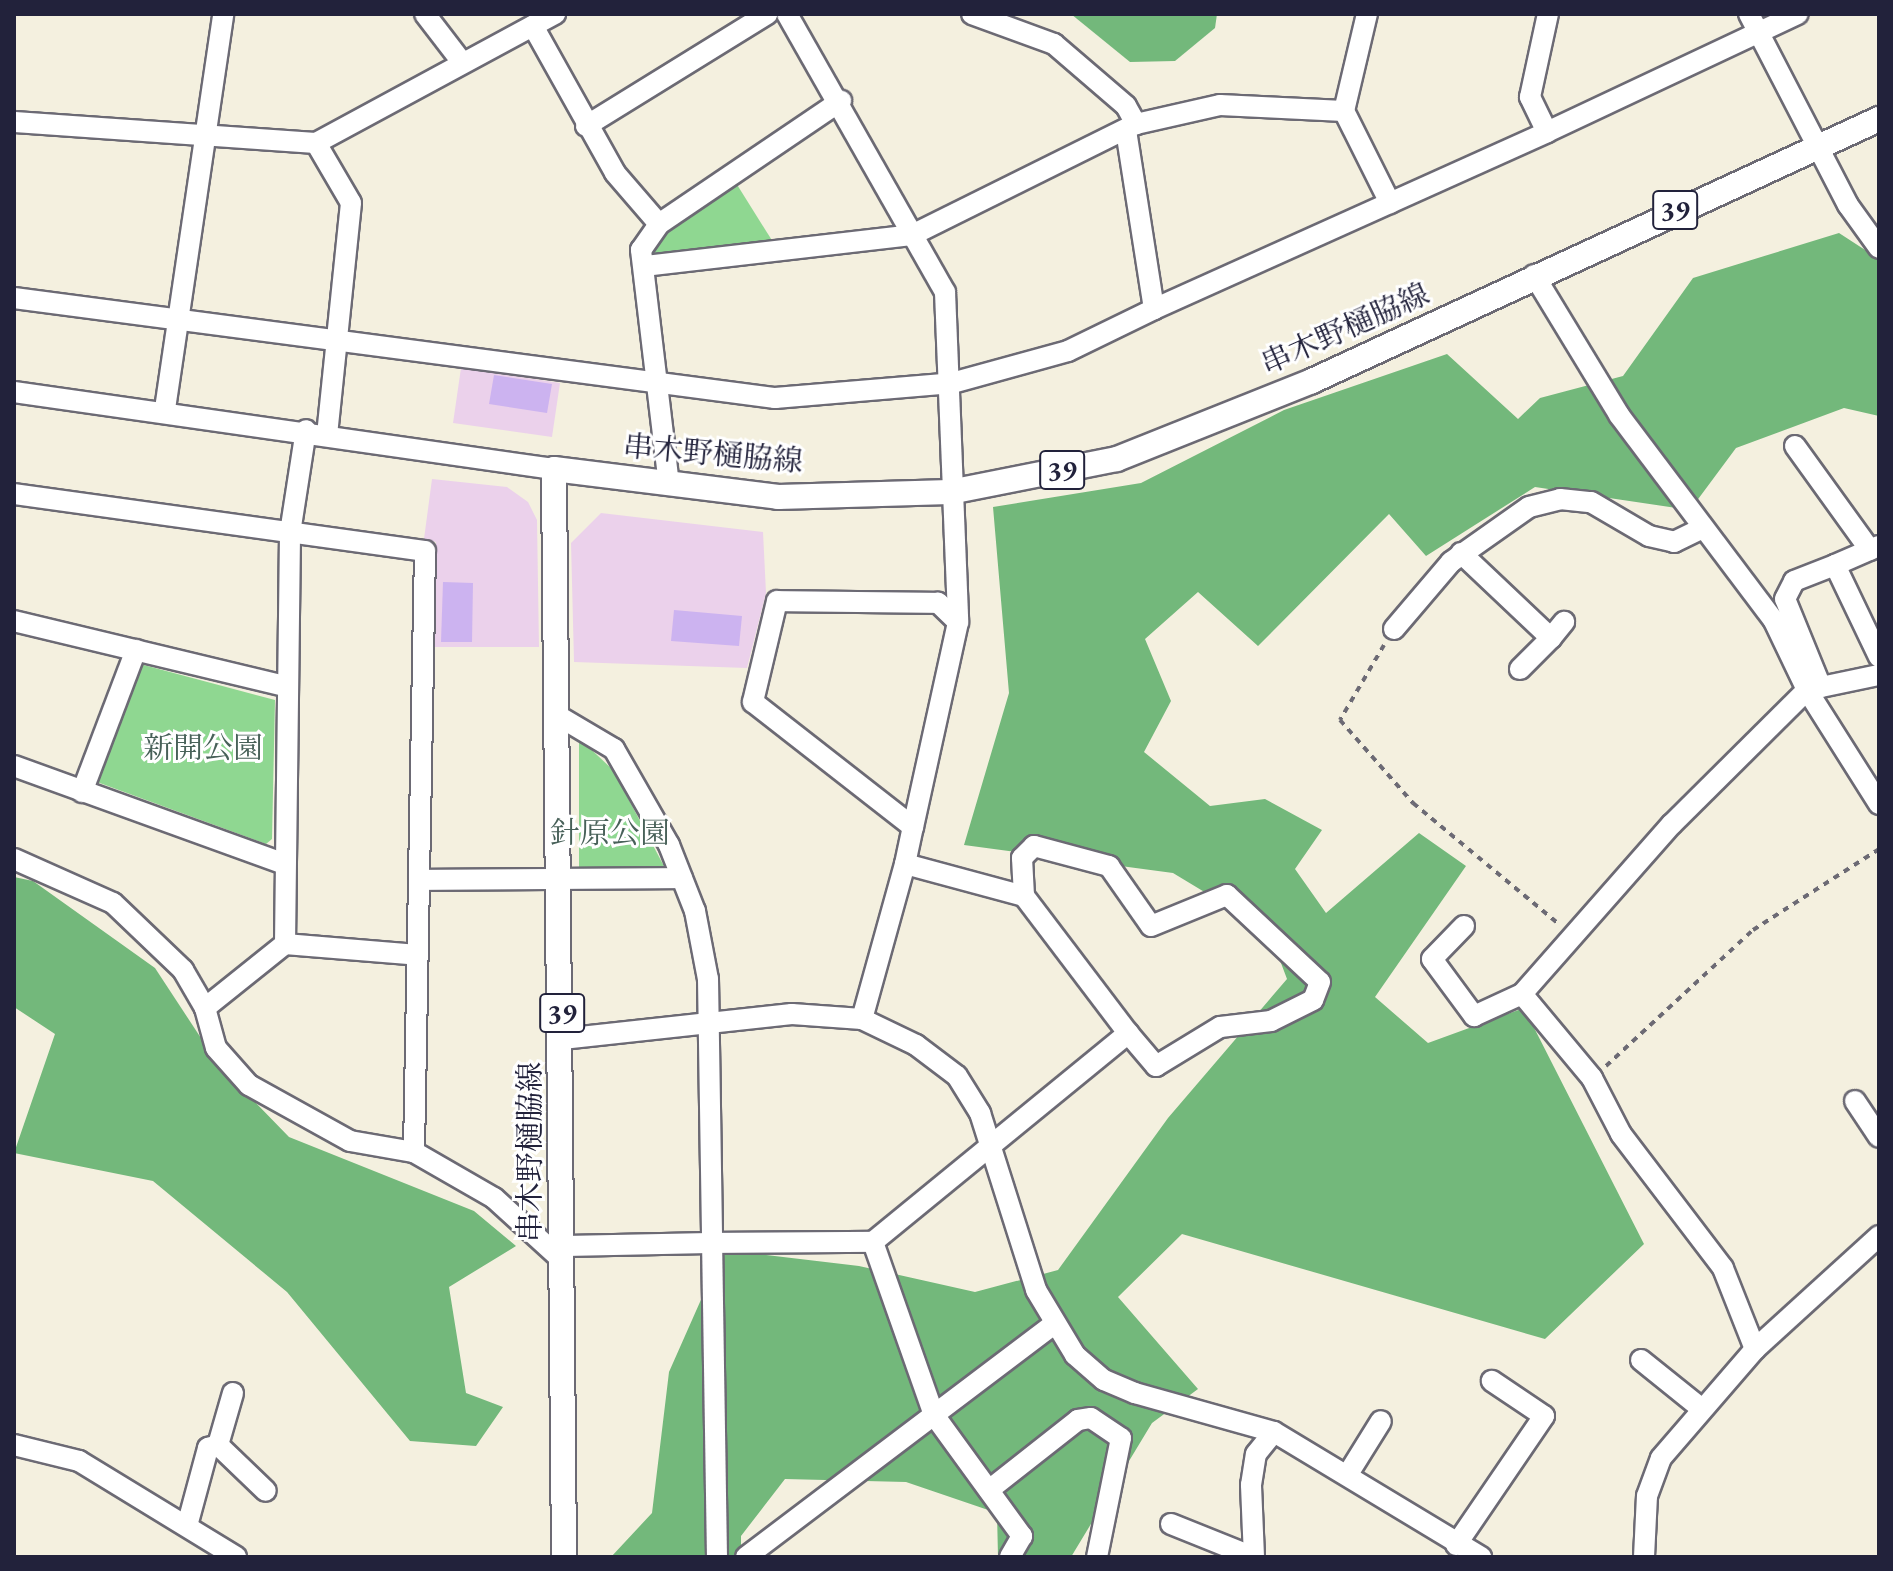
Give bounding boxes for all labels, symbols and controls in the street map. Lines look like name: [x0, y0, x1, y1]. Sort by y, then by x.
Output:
road number: 39: [1651, 186, 1699, 234]
street label: 串木野樋脇線: [1255, 276, 1435, 382]
street label: 串木野樋脇線: [622, 428, 804, 480]
road number: 39: [1038, 446, 1086, 494]
park label: 新開公園: [143, 730, 263, 766]
park label: 針原公園: [550, 815, 670, 851]
road number: 39: [538, 989, 586, 1037]
street label: 串木野樋脇線: [512, 1062, 548, 1242]

